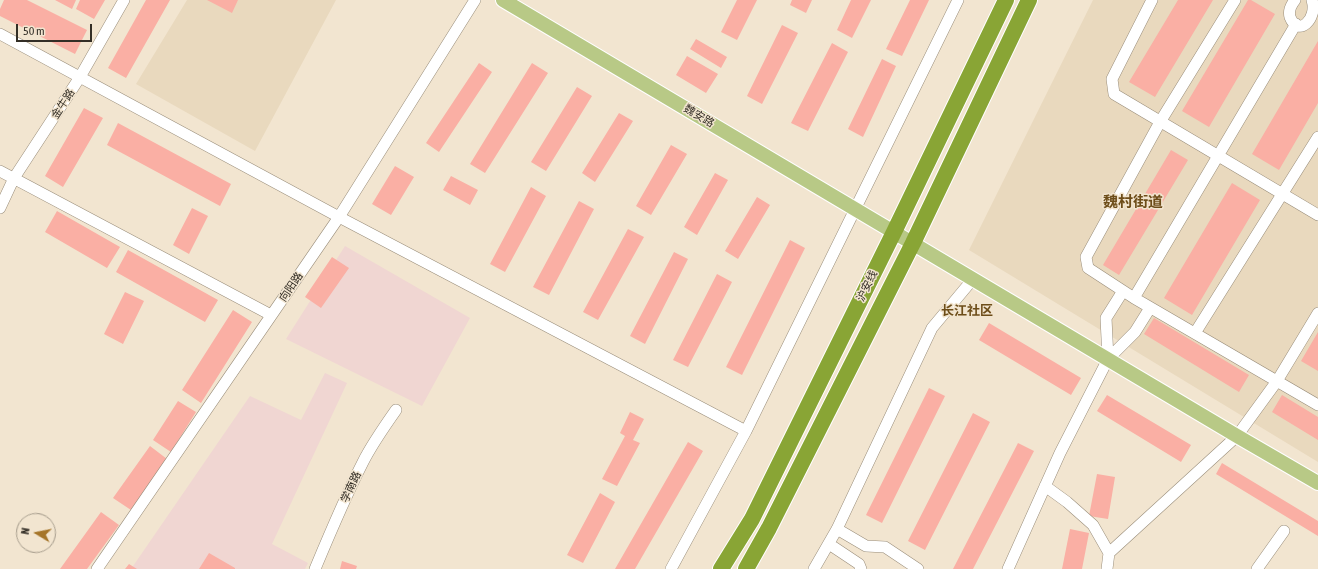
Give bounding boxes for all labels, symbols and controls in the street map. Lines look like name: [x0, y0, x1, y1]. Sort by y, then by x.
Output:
scale bar: [18, 16, 94, 42]
text: 50 m: [23, 24, 45, 38]
street label: 金牛路: [48, 87, 78, 121]
street label: 魏安路: [681, 102, 717, 130]
district label: 魏村街道: [1103, 193, 1163, 211]
street label: 沪安线: [854, 268, 880, 304]
street label: 向阳路: [276, 270, 306, 304]
district label: 长江社区: [941, 303, 993, 319]
street label: 学南路: [338, 469, 364, 505]
north arrow: [16, 513, 56, 553]
text: N: [19, 527, 32, 535]

